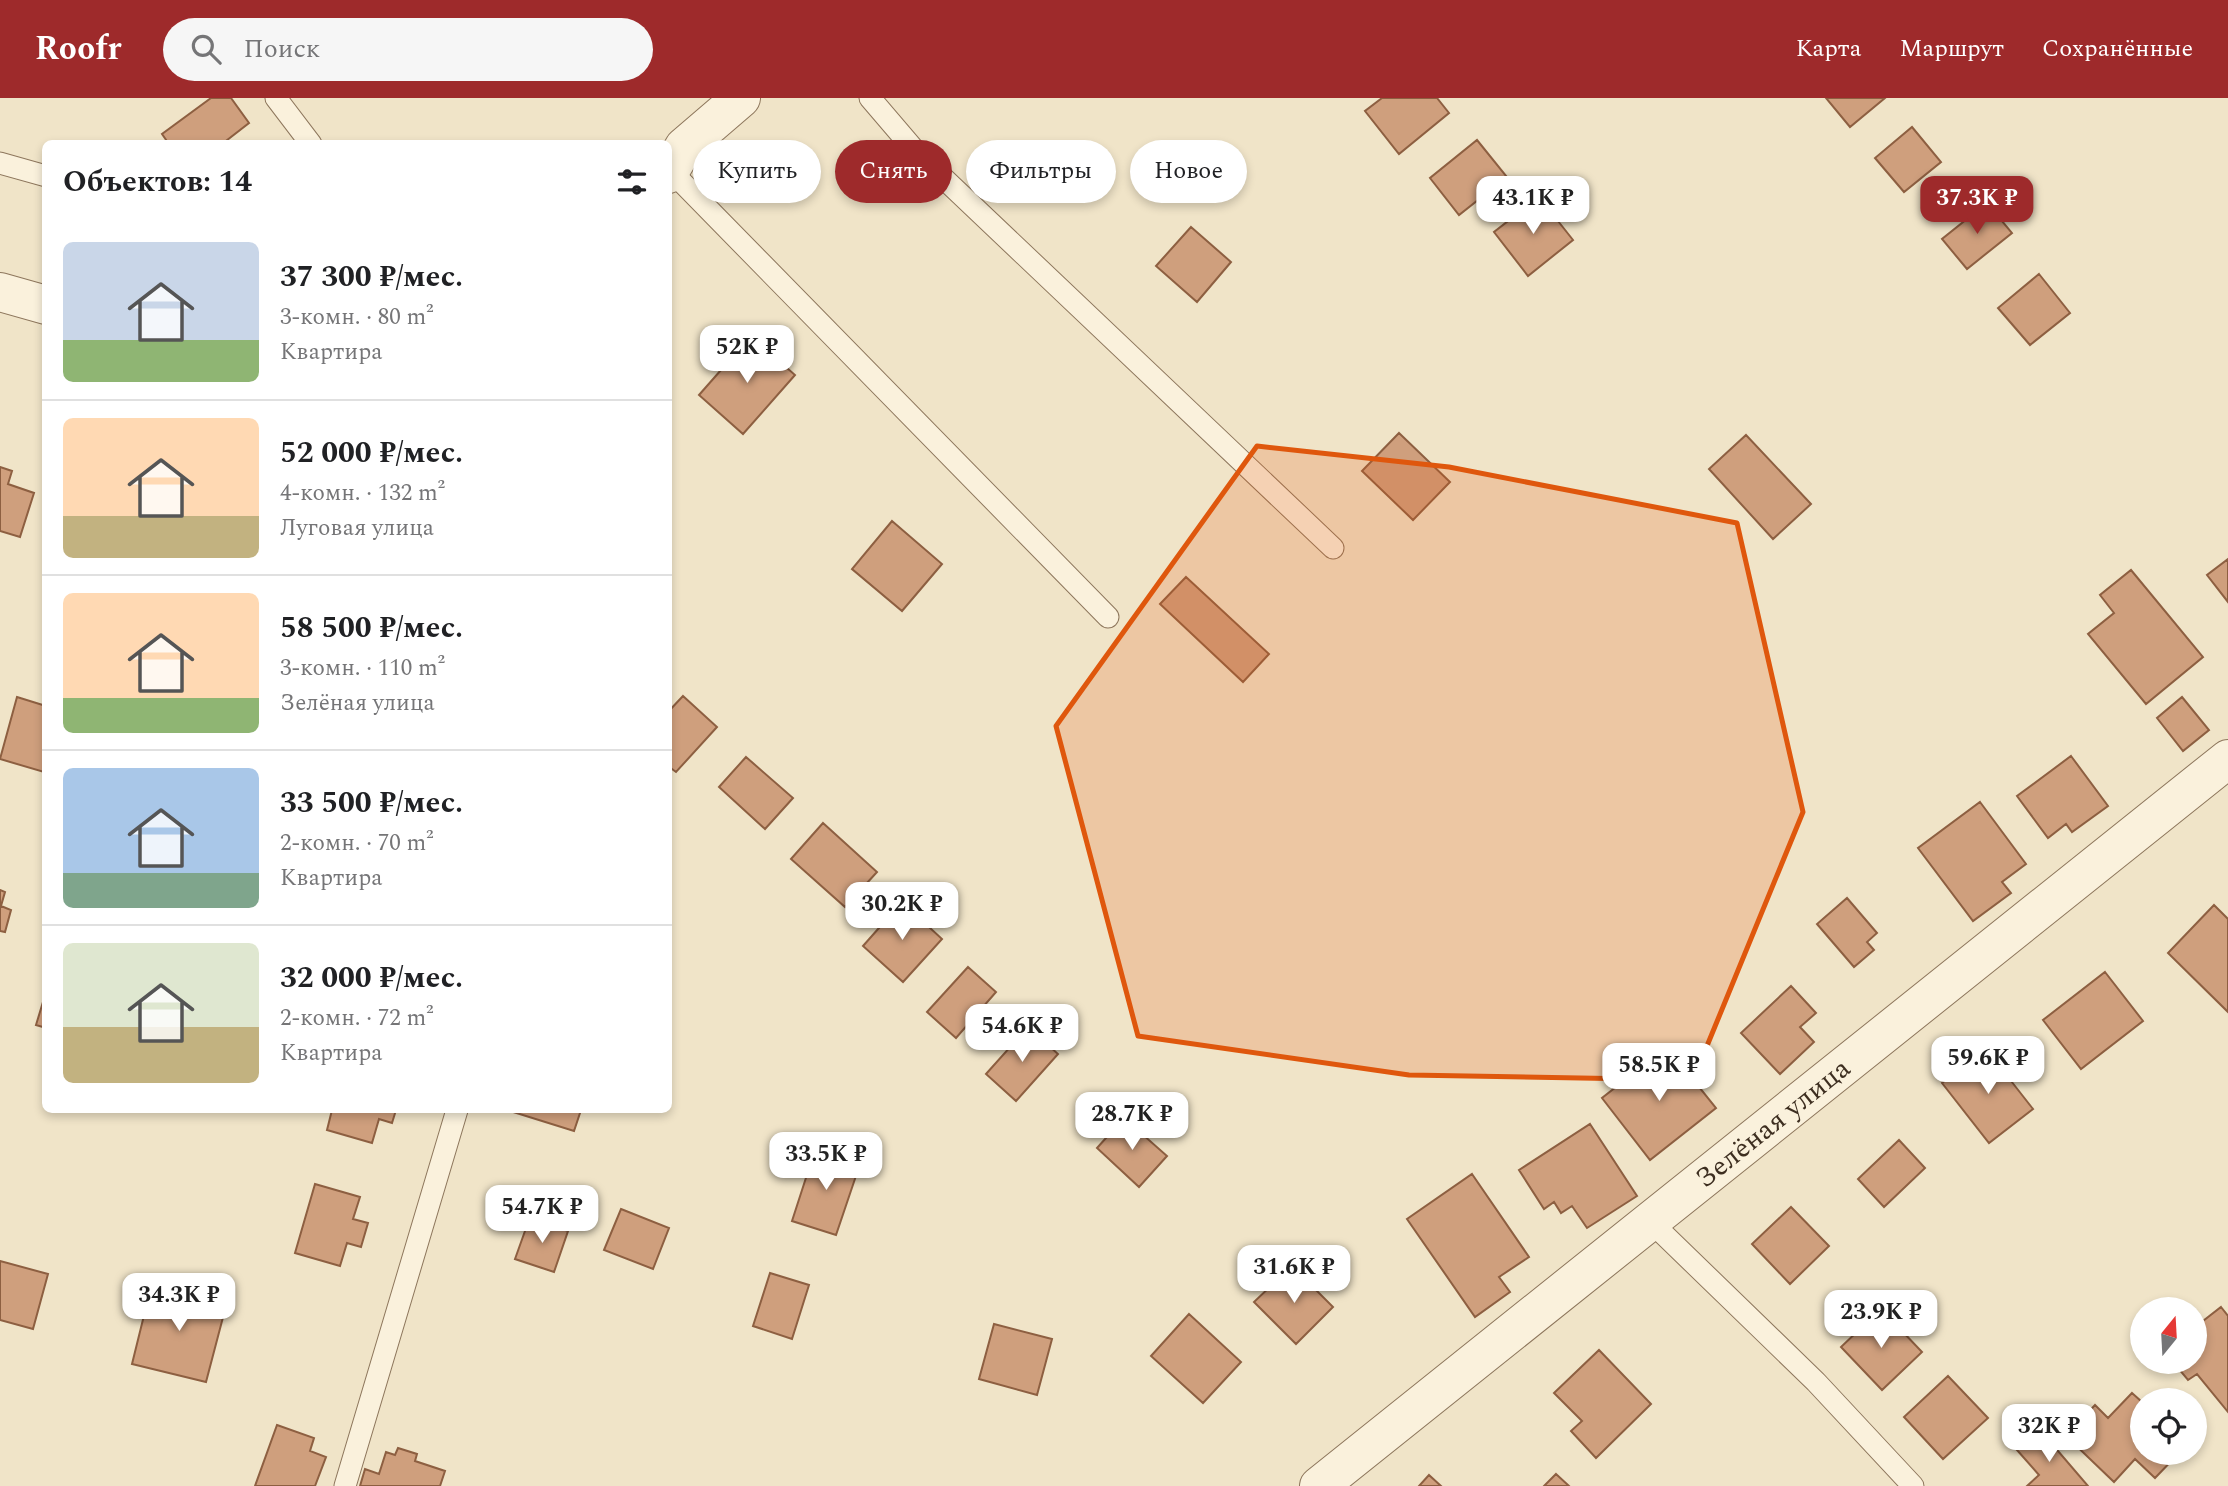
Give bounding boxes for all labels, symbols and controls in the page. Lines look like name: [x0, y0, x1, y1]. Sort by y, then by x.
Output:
search box: [163, 18, 653, 81]
text: Roofr: [35, 24, 121, 74]
text: Поиск: [243, 29, 320, 69]
icon: search: [187, 30, 225, 68]
text: Карта: [1796, 31, 1861, 67]
text: Маршрут: [1899, 31, 2004, 67]
text: Сохранённые: [2042, 31, 2193, 67]
chip: Купить: [693, 140, 821, 203]
chip: Снять: [835, 140, 952, 203]
chip: Фильтры: [966, 140, 1116, 203]
chip: Новое: [1130, 140, 1247, 203]
text: Объектов: 14: [63, 159, 252, 205]
icon: filters: [613, 163, 651, 201]
pin: 43.1K ₽: [1468, 176, 1598, 236]
pin: 37.3K ₽: [1912, 176, 2042, 236]
text: 43.1K ₽: [1492, 181, 1574, 216]
text: 37.3K ₽: [1936, 181, 2018, 216]
text: 37 300 ₽/мес.: [280, 254, 463, 300]
icon: home: [119, 270, 203, 354]
text: 3-комн. · 80 m²: [280, 300, 434, 335]
pin: 52K ₽: [698, 326, 796, 385]
text: 52K ₽: [716, 330, 778, 365]
text: Квартира: [280, 335, 383, 370]
text: 52 000 ₽/мес.: [280, 430, 463, 476]
icon: home: [119, 446, 203, 530]
text: 4-комн. · 132 m²: [280, 476, 445, 511]
text: Луговая улица: [280, 511, 434, 546]
text: 58 500 ₽/мес.: [280, 605, 463, 651]
icon: home: [119, 621, 203, 705]
text: 3-комн. · 110 m²: [280, 651, 445, 686]
text: Зелёная улица: [280, 686, 435, 721]
text: 33 500 ₽/мес.: [280, 780, 463, 826]
icon: home: [119, 796, 203, 880]
text: 2-комн. · 70 m²: [280, 826, 434, 861]
text: Квартира: [280, 861, 383, 896]
pin: 30.2K ₽: [837, 882, 967, 942]
text: 30.2K ₽: [861, 887, 943, 922]
text: 32 000 ₽/мес.: [280, 955, 463, 1001]
icon: home: [119, 971, 203, 1055]
text: 2-комн. · 72 m²: [280, 1001, 434, 1036]
pin: 54.6K ₽: [957, 1004, 1087, 1064]
text: 54.6K ₽: [981, 1009, 1063, 1044]
text: Квартира: [280, 1036, 383, 1071]
pin: 59.6K ₽: [1923, 1037, 2053, 1096]
text: 59.6K ₽: [1947, 1041, 2029, 1076]
pin: 58.5K ₽: [1594, 1044, 1724, 1103]
street label: Зелёная улица: [1686, 1047, 1860, 1199]
text: 58.5K ₽: [1618, 1048, 1700, 1083]
pin: 28.7K ₽: [1067, 1093, 1197, 1152]
text: 28.7K ₽: [1091, 1097, 1173, 1132]
pin: 33.5K ₽: [761, 1132, 891, 1192]
text: 33.5K ₽: [785, 1137, 867, 1172]
pin: 54.7K ₽: [477, 1186, 607, 1245]
text: 54.7K ₽: [501, 1190, 583, 1225]
pin: 31.6K ₽: [1229, 1246, 1359, 1305]
text: 31.6K ₽: [1253, 1250, 1335, 1285]
pin: 34.3K ₽: [114, 1274, 244, 1333]
text: 34.3K ₽: [138, 1278, 220, 1313]
pin: 23.9K ₽: [1816, 1290, 1946, 1350]
text: 23.9K ₽: [1840, 1295, 1922, 1330]
north arrow: [2130, 1297, 2207, 1374]
map controls: [2130, 1297, 2207, 1465]
button: locate: [2130, 1388, 2207, 1465]
pin: 32K ₽: [2000, 1404, 2098, 1464]
text: 32K ₽: [2018, 1409, 2080, 1444]

